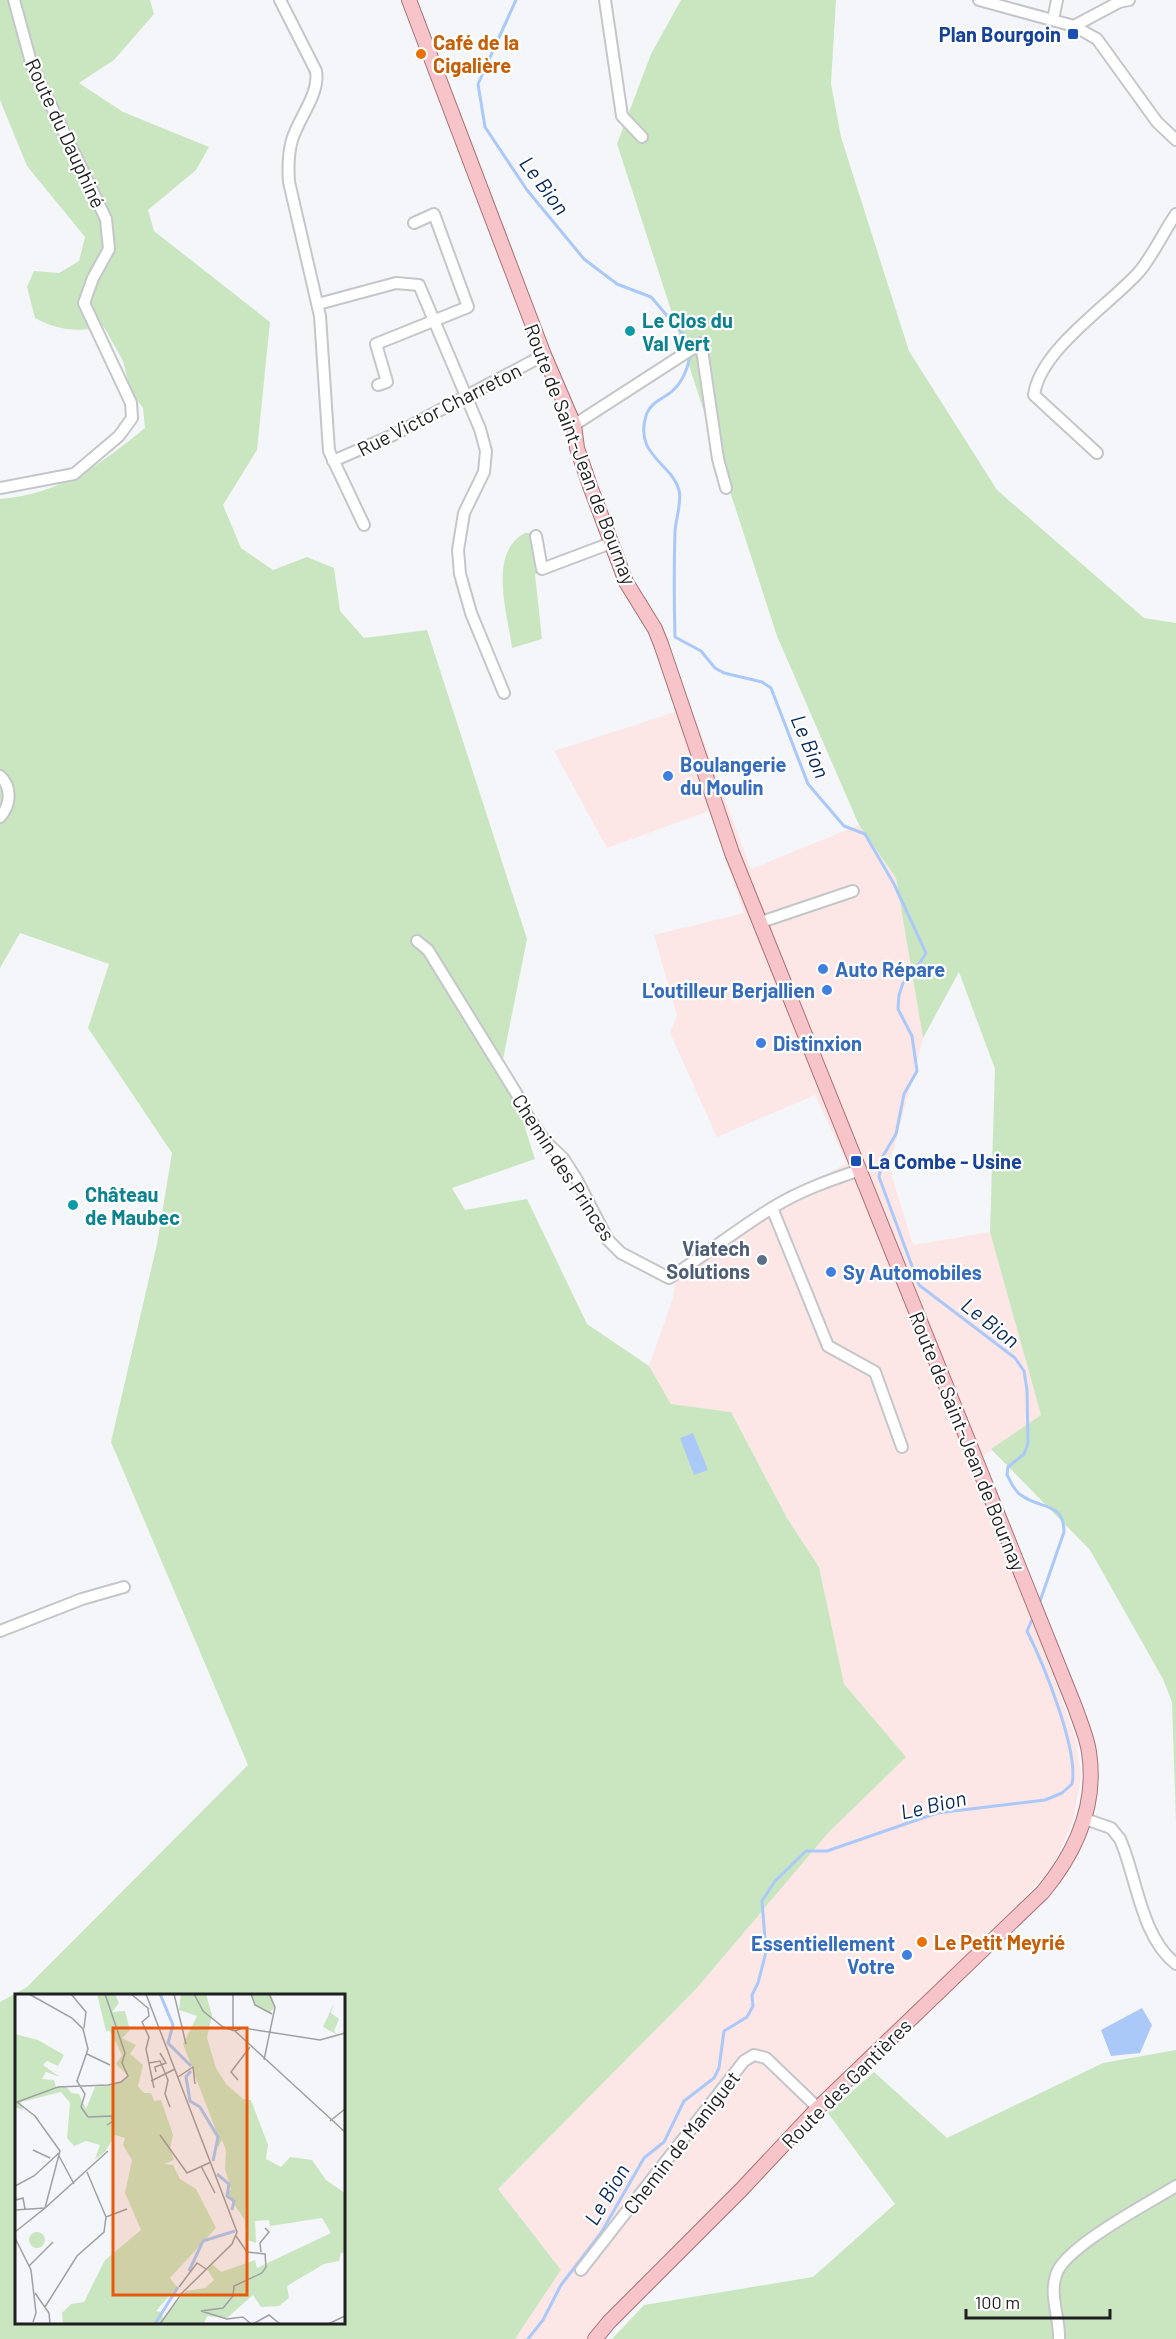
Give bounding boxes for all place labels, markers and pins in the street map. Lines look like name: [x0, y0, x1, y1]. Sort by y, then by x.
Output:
place label: Plan Bourgoin: [939, 22, 1061, 46]
marker: Plan Bourgoin: [1066, 27, 1080, 41]
place label: Café de la Cigalière: [433, 30, 519, 77]
marker: Café de la Cigalière: [414, 47, 428, 61]
place label: Le Clos du Val Vert: [642, 308, 733, 355]
marker: Le Clos du Val Vert: [623, 324, 637, 338]
place label: Boulangerie du Moulin: [680, 752, 787, 799]
marker: Boulangerie du Moulin: [661, 769, 675, 783]
place label: Auto Répare: [835, 957, 945, 981]
marker: Auto Répare: [816, 962, 830, 976]
place label: L'outilleur Berjallien: [642, 978, 815, 1002]
marker: L'outilleur Berjallien: [820, 983, 834, 997]
place label: Distinxion: [773, 1031, 862, 1055]
marker: Distinxion: [754, 1036, 768, 1050]
place label: La Combe - Usine: [868, 1149, 1022, 1173]
marker: La Combe - Usine: [849, 1154, 863, 1168]
place label: Château de Maubec: [85, 1182, 180, 1229]
marker: Château de Maubec: [66, 1198, 80, 1212]
place label: Viatech Solutions: [666, 1236, 750, 1283]
marker: Viatech Solutions: [755, 1253, 769, 1267]
place label: Sy Automobiles: [843, 1260, 982, 1284]
marker: Sy Automobiles: [824, 1265, 838, 1279]
place label: Le Petit Meyrié: [934, 1930, 1065, 1954]
place label: Essentiellement Votre: [751, 1931, 895, 1978]
marker: Le Petit Meyrié: [915, 1935, 929, 1949]
marker: Essentiellement Votre: [900, 1948, 914, 1962]

